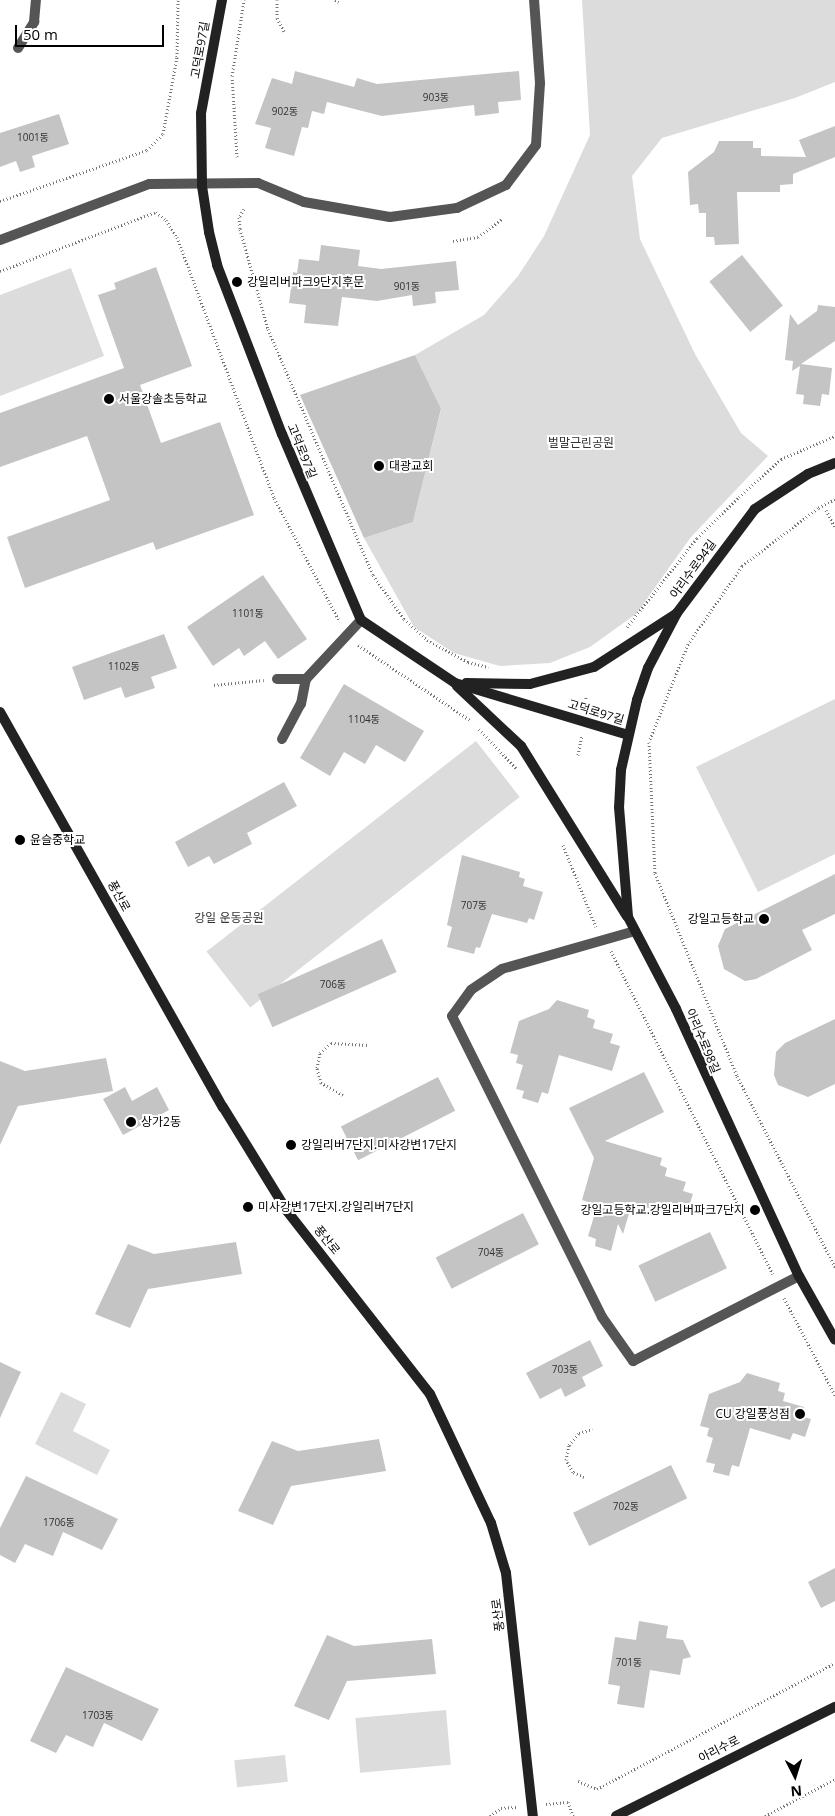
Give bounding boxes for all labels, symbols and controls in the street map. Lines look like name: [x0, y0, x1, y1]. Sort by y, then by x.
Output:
scale bar: [18, 15, 166, 47]
street label: 고덕로97길: [188, 20, 212, 80]
text: 50 m: [23, 24, 58, 44]
house number: 903동: [423, 92, 449, 104]
house number: 902동: [272, 106, 298, 118]
house number: 1001동: [17, 132, 49, 144]
place label: 강일리버파크9단지후문: [247, 275, 364, 289]
marker: 강일리버파크9단지후문: [231, 276, 243, 288]
house number: 901동: [394, 281, 420, 293]
place label: 서울강솔초등학교: [119, 392, 207, 406]
marker: 서울강솔초등학교: [103, 393, 115, 405]
street label: 고덕로97길: [284, 421, 320, 481]
park label: 벌말근린공원: [548, 436, 614, 450]
place label: 대광교회: [389, 459, 433, 473]
marker: 대광교회: [373, 460, 385, 472]
street label: 아리수로94길: [667, 537, 719, 601]
house number: 1101동: [232, 608, 264, 620]
house number: 1102동: [108, 661, 140, 673]
street label: 고덕로97길: [566, 697, 626, 727]
house number: 1104동: [348, 714, 380, 726]
place label: 윤슬중학교: [30, 833, 85, 847]
marker: 윤슬중학교: [14, 834, 26, 846]
street label: 풍산로: [105, 878, 133, 914]
house number: 707동: [461, 900, 487, 912]
park label: 강일 운동공원: [194, 911, 264, 925]
place label: 강일고등학교: [688, 912, 754, 926]
marker: 강일고등학교: [758, 913, 770, 925]
house number: 706동: [320, 979, 346, 991]
street label: 아리수로98길: [683, 1006, 723, 1076]
place label: 상가2동: [141, 1115, 181, 1129]
marker: 상가2동: [125, 1116, 137, 1128]
place label: 강일리버7단지.미사강변17단지: [301, 1138, 457, 1152]
marker: 강일리버7단지.미사강변17단지: [285, 1139, 297, 1151]
place label: 미사강변17단지.강일리버7단지: [258, 1200, 414, 1214]
marker: 미사강변17단지.강일리버7단지: [242, 1201, 254, 1213]
place label: 강일고등학교.강일리버파크7단지: [580, 1203, 745, 1217]
marker: 강일고등학교.강일리버파크7단지: [749, 1204, 761, 1216]
street label: 풍산로: [311, 1223, 343, 1257]
house number: 704동: [478, 1247, 504, 1259]
house number: 703동: [552, 1364, 578, 1376]
place label: CU 강일풍성점: [715, 1407, 790, 1421]
marker: CU 강일풍성점: [794, 1408, 806, 1420]
house number: 702동: [613, 1501, 639, 1513]
house number: 1706동: [43, 1517, 75, 1529]
street label: 풍산로: [489, 1598, 507, 1632]
house number: 701동: [616, 1657, 642, 1669]
house number: 1703동: [82, 1710, 114, 1722]
street label: 아리수로: [696, 1733, 742, 1765]
north arrow: [770, 1751, 820, 1801]
text: N: [790, 1781, 803, 1801]

